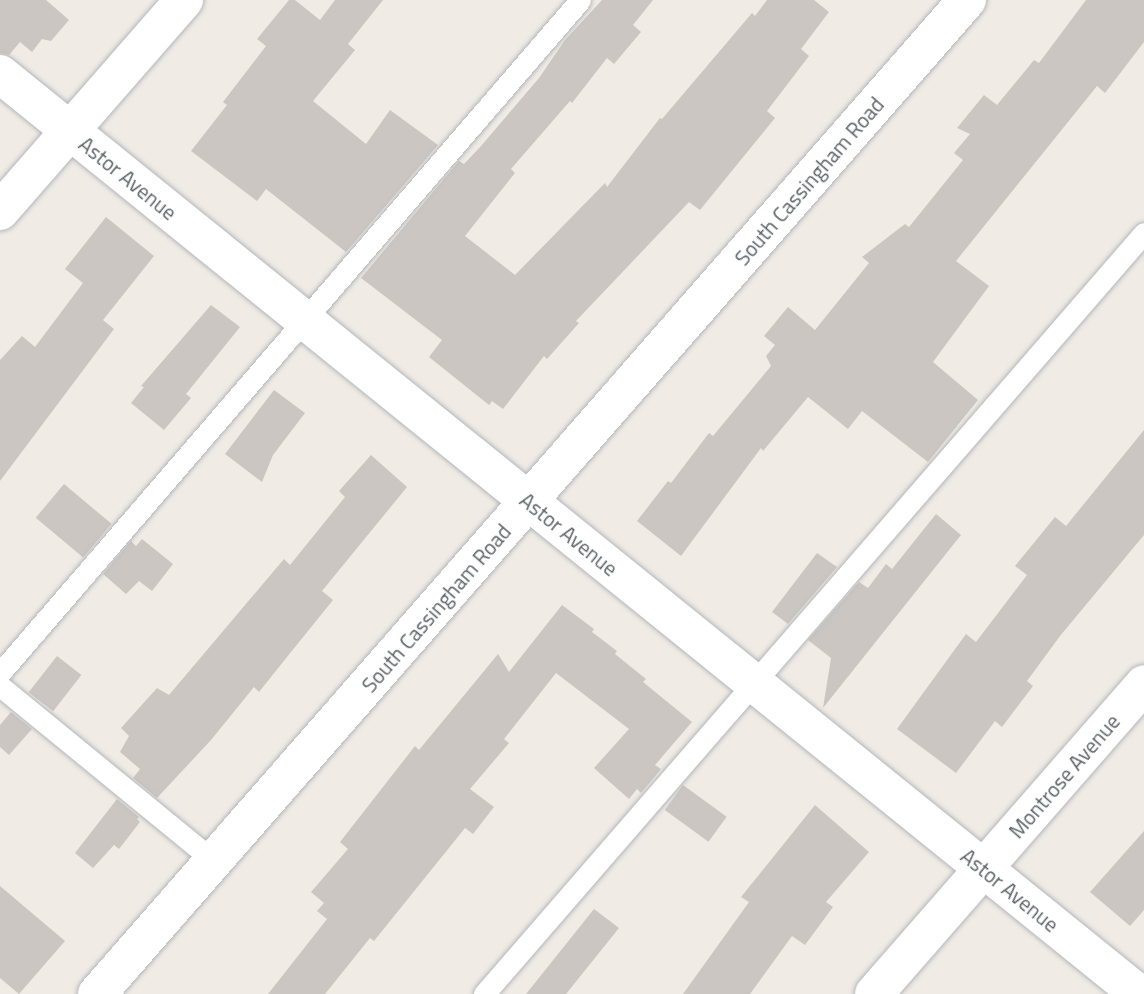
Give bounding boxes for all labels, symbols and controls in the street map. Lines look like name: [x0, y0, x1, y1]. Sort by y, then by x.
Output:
street label: South Cassingham Road: [729, 92, 889, 270]
street label: Astor Avenue: [74, 131, 182, 225]
street label: Astor Avenue: [515, 487, 623, 581]
street label: South Cassingham Road: [356, 519, 516, 697]
street label: Montrose Avenue: [1003, 709, 1125, 843]
street label: Astor Avenue: [956, 843, 1064, 937]

